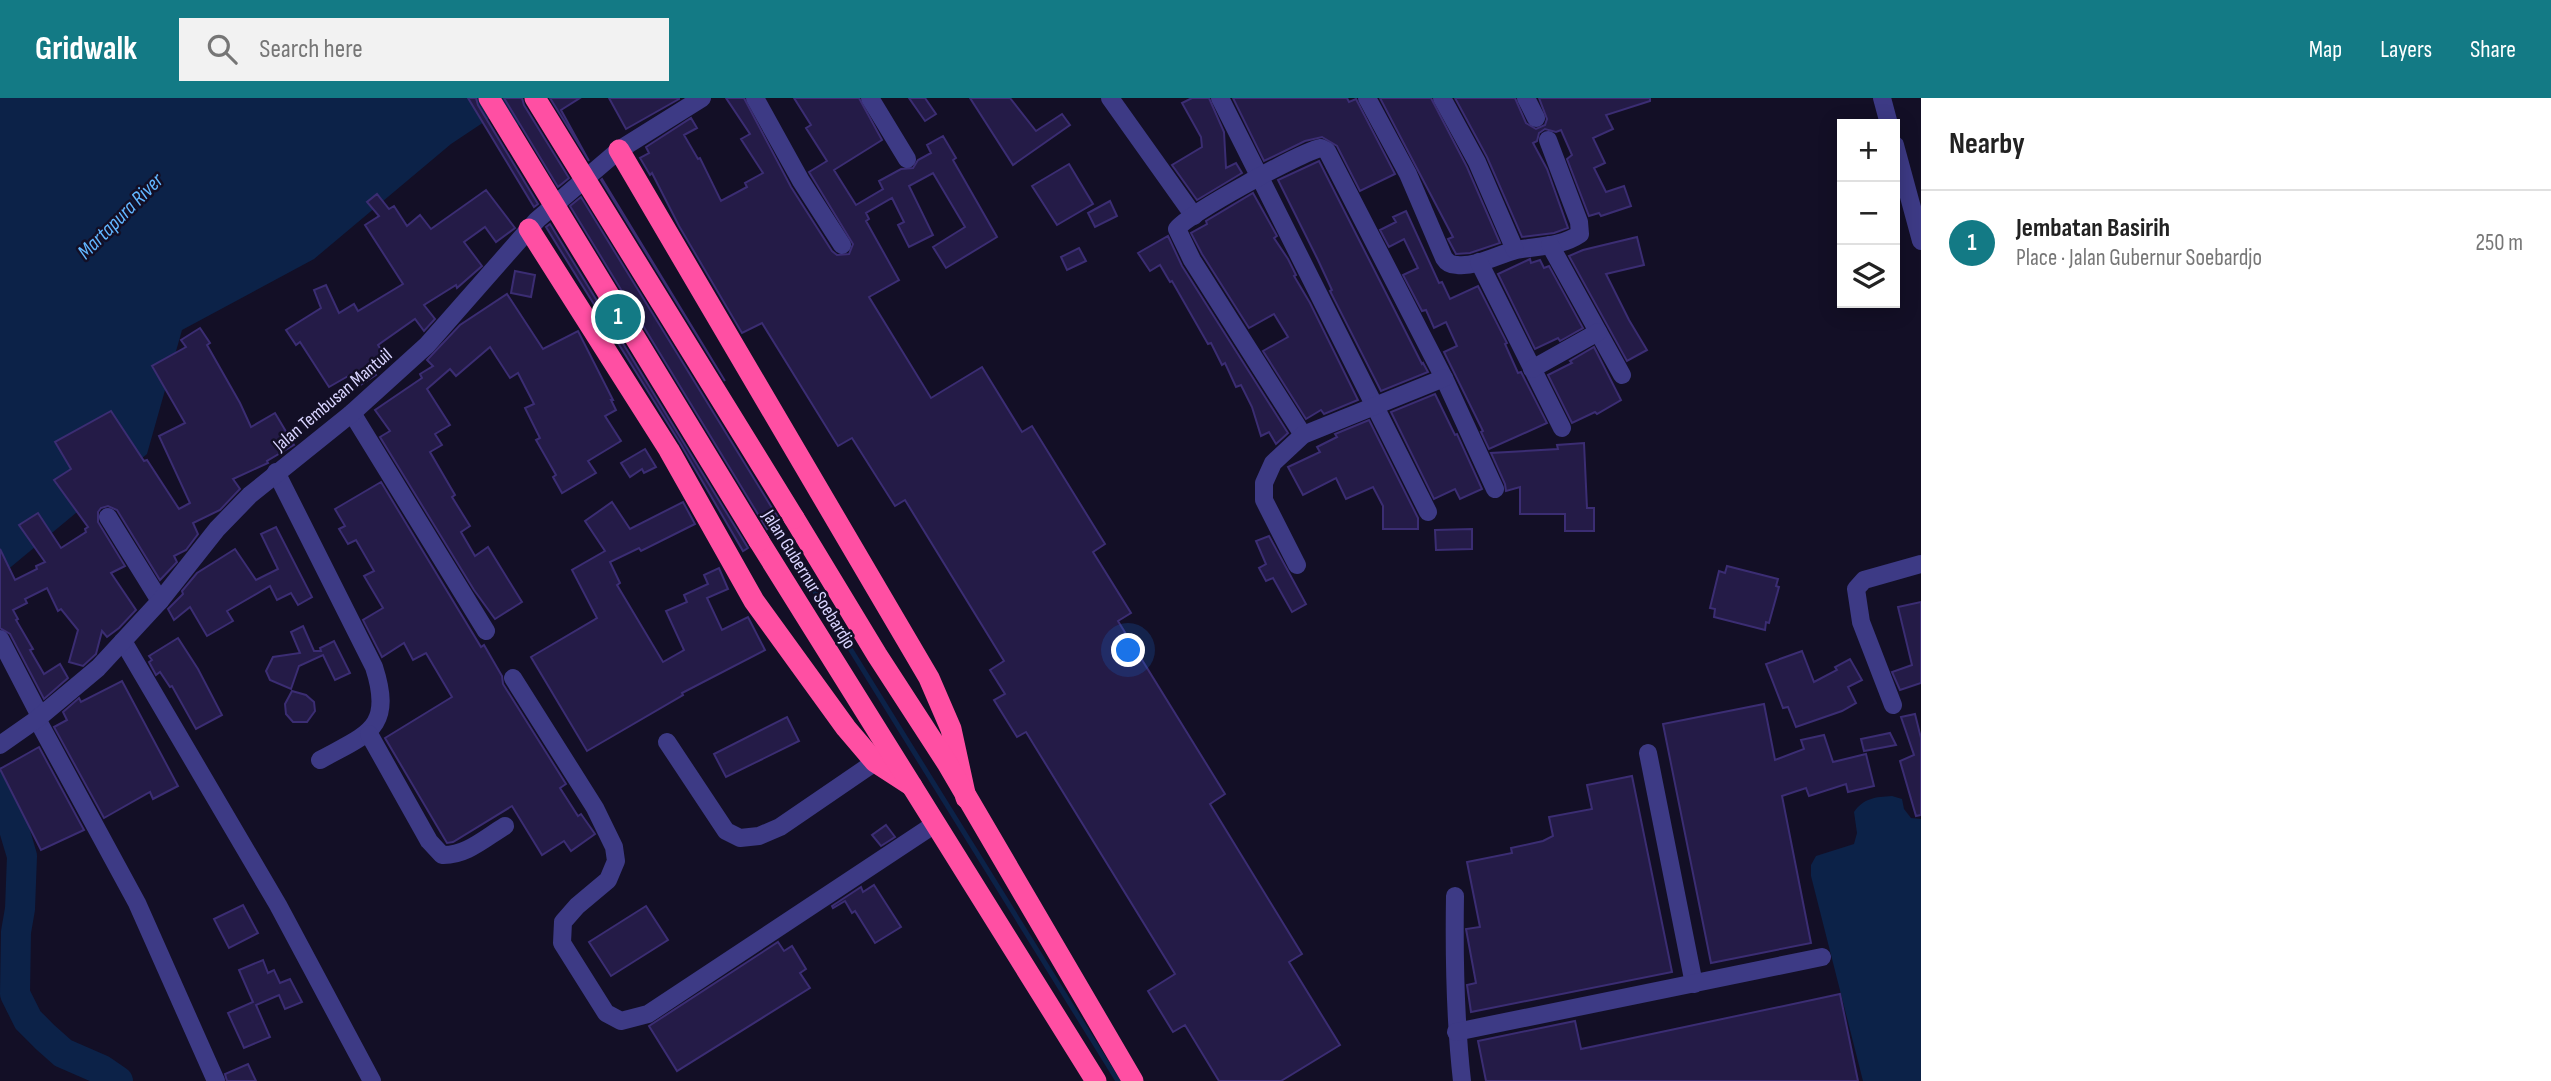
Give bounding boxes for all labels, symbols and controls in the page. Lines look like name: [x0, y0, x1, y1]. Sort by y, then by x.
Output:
search box: [179, 18, 669, 81]
text: Gridwalk: [35, 29, 137, 69]
icon: search: [203, 30, 241, 68]
text: Search here: [259, 34, 363, 65]
text: Map: [2309, 35, 2342, 64]
text: Layers: [2380, 35, 2432, 64]
text: Share: [2470, 35, 2516, 64]
map controls: [1837, 119, 1900, 308]
button: +: [1837, 119, 1900, 182]
text: Nearby: [1949, 126, 2025, 162]
water label: Martapura River: [72, 167, 169, 264]
button: −: [1837, 182, 1900, 245]
text: Jembatan Basirih: [2016, 213, 2170, 244]
text: 1: [1967, 229, 1977, 257]
text: 250 m: [2476, 229, 2523, 257]
text: Place · Jalan Gubernur Soebardjo: [2016, 244, 2262, 272]
button: layers: [1837, 245, 1900, 308]
pin: 1: [595, 291, 641, 343]
street label: Jalan Tembusan Mantuil: [268, 344, 397, 457]
street label: Jalan Gubernur Soebardjo: [756, 505, 861, 653]
your location: [1111, 633, 1145, 667]

